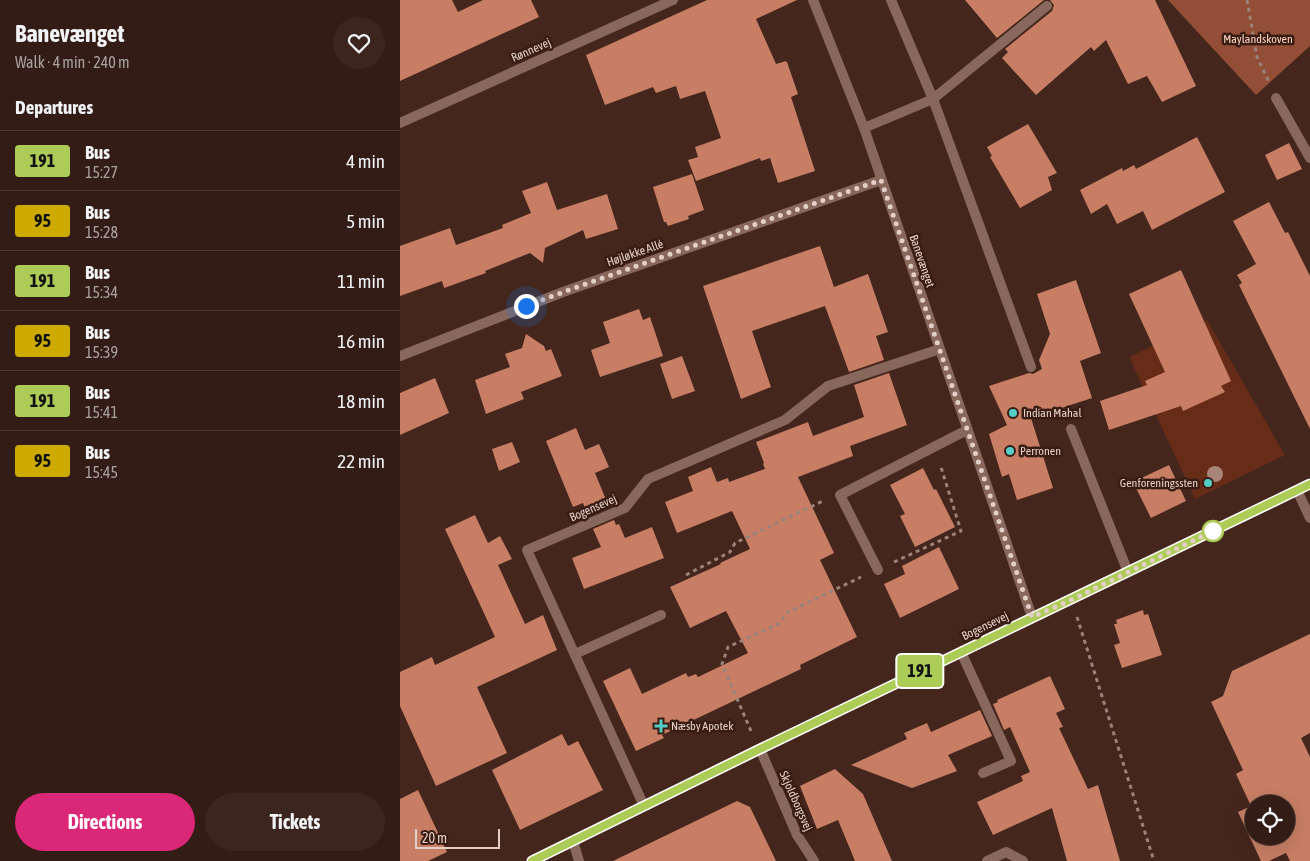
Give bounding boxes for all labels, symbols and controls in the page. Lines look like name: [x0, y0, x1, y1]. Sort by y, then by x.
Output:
button: heart: [333, 17, 385, 69]
text: Banevænget: [15, 20, 124, 47]
park label: Maylandskoven: [1223, 32, 1293, 46]
street label: Rønnevej: [509, 35, 553, 65]
text: Walk · 4 min · 240 m: [15, 53, 129, 71]
text: Departures: [15, 96, 93, 118]
text: Bus: [85, 141, 110, 163]
text: 191: [30, 150, 55, 171]
text: 4 min: [346, 150, 385, 172]
text: 15:27: [85, 163, 118, 181]
text: Bus: [85, 201, 110, 223]
text: 95: [34, 210, 51, 231]
text: 5 min: [346, 210, 385, 232]
text: 15:28: [85, 223, 118, 241]
street label: Banevænget: [906, 233, 938, 290]
street label: Højløkke Allé: [605, 237, 665, 269]
text: Bus: [85, 261, 110, 283]
text: 191: [30, 270, 55, 291]
text: 11 min: [337, 270, 385, 292]
text: 15:34: [85, 283, 118, 301]
your location: [514, 294, 539, 319]
text: Bus: [85, 321, 110, 343]
text: 95: [34, 330, 51, 351]
text: 16 min: [337, 330, 385, 352]
text: 15:39: [85, 343, 118, 361]
text: Bus: [85, 381, 110, 403]
text: 191: [30, 390, 55, 411]
text: 18 min: [337, 390, 385, 412]
text: 15:41: [85, 403, 118, 421]
place label: Indian Mahal: [1023, 406, 1082, 420]
marker: Indian Mahal: [1007, 407, 1019, 419]
text: Bus: [85, 441, 110, 463]
place label: Perronen: [1020, 444, 1061, 458]
marker: Perronen: [1004, 445, 1016, 457]
text: 95: [34, 450, 51, 471]
text: 22 min: [337, 450, 385, 472]
text: 15:45: [85, 463, 118, 481]
place label: Genforeningssten: [1120, 476, 1198, 490]
marker: Genforeningssten: [1202, 477, 1214, 489]
street label: Bogensevej: [567, 491, 619, 525]
unlabelled marker: [1202, 520, 1224, 542]
street label: Bogensevej: [959, 609, 1011, 643]
line badge: 191: [891, 655, 949, 687]
text: 191: [907, 660, 933, 681]
place label: Næsby Apotek: [671, 719, 734, 733]
marker: Næsby Apotek: [655, 720, 667, 732]
street label: Skjoldborgsvej: [777, 769, 815, 833]
button: Directions: [15, 793, 195, 851]
button: Tickets: [205, 793, 385, 851]
map controls: [1245, 795, 1295, 845]
button: locate: [1245, 795, 1295, 845]
scale bar: [415, 826, 500, 849]
text: 20 m: [422, 830, 447, 846]

